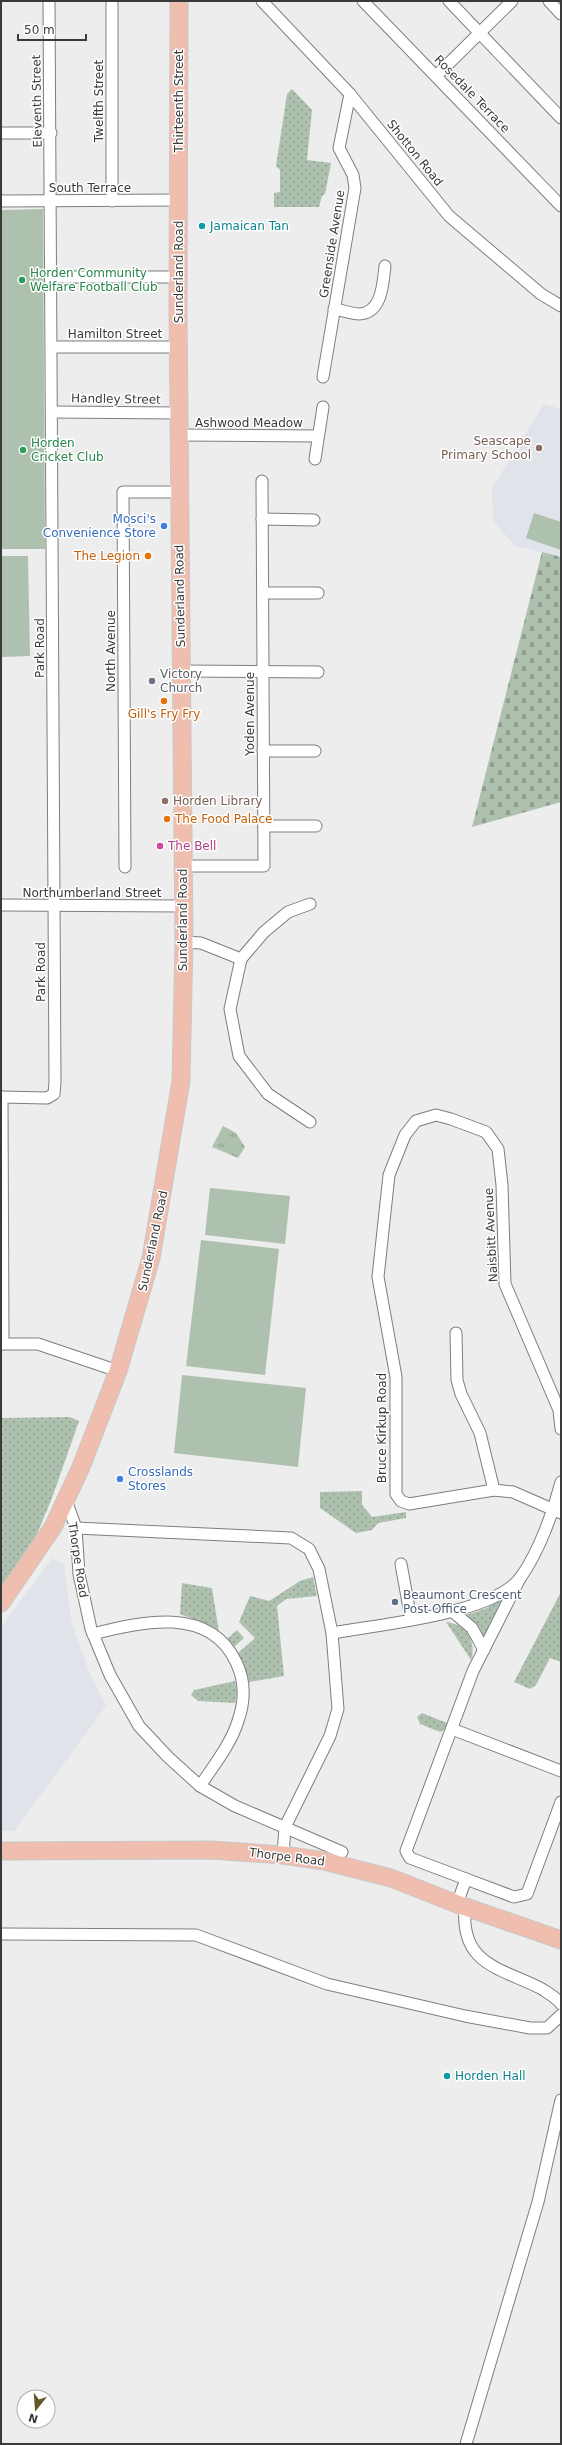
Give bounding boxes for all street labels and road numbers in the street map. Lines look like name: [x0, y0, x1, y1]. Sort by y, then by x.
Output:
street label: Thirteenth Street: [172, 49, 186, 153]
street label: Rosedale Terrace: [432, 52, 512, 136]
street label: Eleventh Street: [29, 54, 45, 148]
street label: Twelfth Street: [92, 59, 106, 143]
street label: Shotton Road: [384, 117, 446, 189]
street label: South Terrace: [49, 181, 131, 195]
street label: Greenside Avenue: [317, 189, 347, 299]
street label: Sunderland Road: [172, 221, 186, 323]
street label: Hamilton Street: [68, 327, 163, 341]
street label: Handley Street: [71, 391, 161, 407]
street label: Ashwood Meadow: [195, 416, 303, 430]
street label: Sunderland Road: [172, 545, 188, 647]
street label: North Avenue: [104, 610, 118, 692]
street label: Park Road: [33, 618, 47, 678]
street label: Yoden Avenue: [243, 672, 257, 757]
street label: Sunderland Road: [176, 869, 190, 971]
street label: Northumberland Street: [23, 886, 162, 900]
street label: Park Road: [34, 942, 48, 1002]
street label: Naisbitt Avenue: [482, 1187, 500, 1283]
street label: Sunderland Road: [135, 1189, 171, 1293]
street label: Bruce Kirkup Road: [375, 1373, 389, 1483]
street label: Thorpe Road: [65, 1520, 91, 1599]
street label: Thorpe Road: [247, 1845, 326, 1869]

